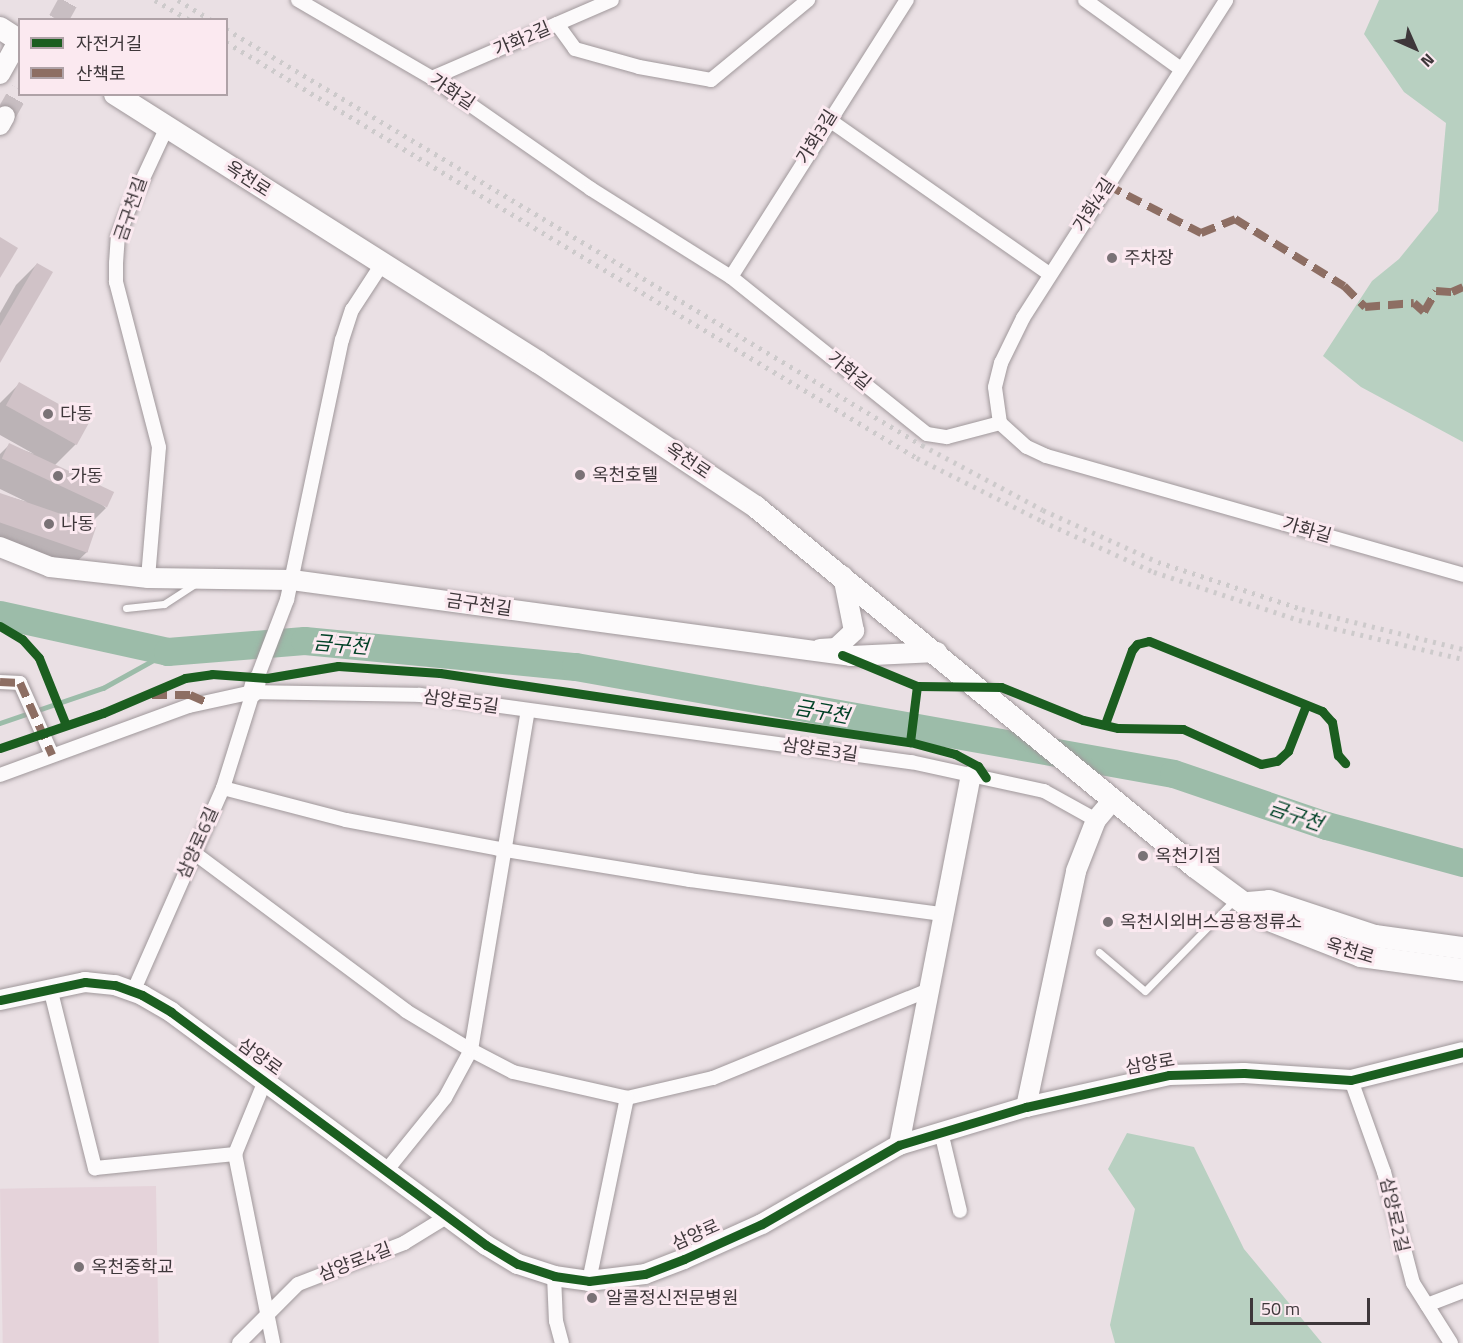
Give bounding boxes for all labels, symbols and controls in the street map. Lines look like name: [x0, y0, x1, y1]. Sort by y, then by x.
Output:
street label: 가화2길: [490, 17, 554, 61]
legend: [18, 18, 228, 96]
north arrow: [1385, 18, 1445, 78]
text: 자전거길: [76, 30, 142, 57]
text: N: [1415, 48, 1440, 73]
text: 산책로: [76, 60, 126, 87]
street label: 가화길: [425, 69, 479, 115]
street label: 가화3길: [792, 106, 842, 168]
street label: 옥천로: [221, 156, 275, 202]
street label: 금구천길: [110, 174, 152, 244]
street label: 가화4길: [1069, 174, 1119, 236]
place label: 주차장: [1124, 247, 1174, 269]
marker: 주차장: [1105, 251, 1119, 265]
street label: 가화길: [823, 347, 875, 395]
place label: 다동: [60, 403, 93, 425]
marker: 다동: [41, 407, 55, 421]
street label: 옥천로: [661, 438, 715, 484]
place label: 옥천호텔: [592, 464, 658, 486]
place label: 가동: [70, 465, 103, 487]
marker: 옥천호텔: [573, 468, 587, 482]
marker: 가동: [51, 469, 65, 483]
place label: 나동: [61, 513, 94, 535]
street label: 가화길: [1280, 513, 1334, 547]
marker: 나동: [42, 517, 56, 531]
street label: 금구천길: [445, 590, 513, 620]
water label: 금구천: [312, 630, 370, 658]
street label: 삼양로5길: [422, 686, 500, 718]
water label: 금구천: [793, 694, 851, 728]
street label: 삼양로3길: [781, 734, 859, 766]
water label: 금구천: [1266, 795, 1326, 835]
street label: 삼양로6길: [173, 804, 223, 882]
place label: 옥천기점: [1155, 845, 1221, 867]
marker: 옥천기점: [1136, 849, 1150, 863]
place label: 옥천시외버스공용정류소: [1120, 911, 1302, 933]
marker: 옥천시외버스공용정류소: [1101, 915, 1115, 929]
street label: 옥천로: [1323, 933, 1377, 969]
street label: 삼양로: [234, 1034, 286, 1080]
street label: 삼양로: [1124, 1049, 1176, 1079]
street label: 삼양로2길: [1375, 1175, 1413, 1255]
street label: 삼양로: [669, 1215, 723, 1255]
street label: 삼양로4길: [316, 1238, 394, 1286]
place label: 옥천중학교: [91, 1256, 174, 1278]
marker: 옥천중학교: [72, 1260, 86, 1274]
scale bar: [1253, 1286, 1373, 1324]
place label: 알콜정신전문병원: [606, 1287, 738, 1309]
marker: 알콜정신전문병원: [583, 1289, 601, 1307]
text: 50 m: [1261, 1295, 1300, 1322]

